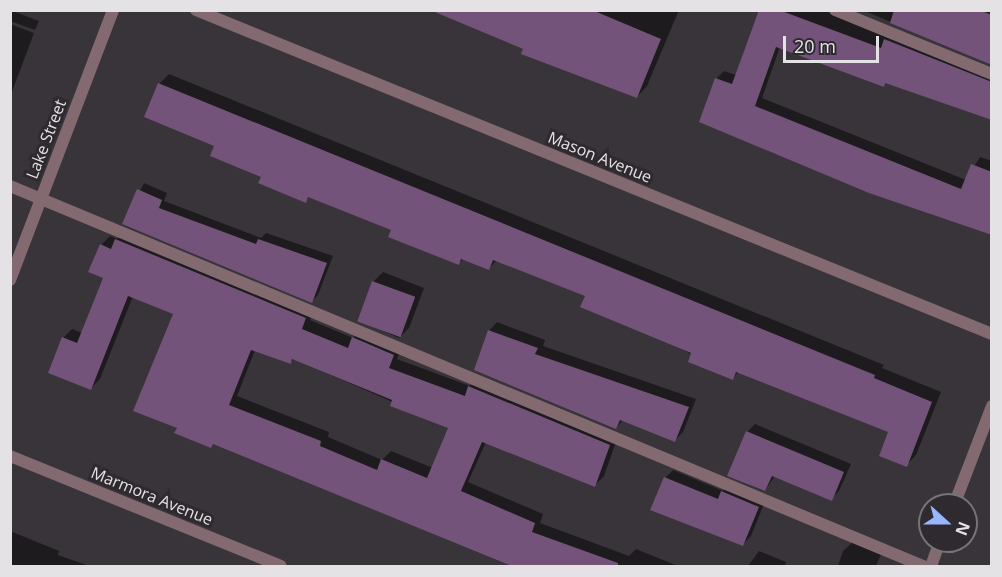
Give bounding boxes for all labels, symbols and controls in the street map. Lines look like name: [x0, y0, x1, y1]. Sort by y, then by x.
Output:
scale bar: [786, 24, 882, 62]
text: 20 m: [794, 34, 836, 58]
street label: Lake Street: [22, 97, 70, 181]
street label: Mason Avenue: [545, 127, 655, 187]
street label: Marmora Avenue: [88, 463, 216, 529]
north arrow: [918, 493, 978, 553]
text: N: [950, 519, 976, 539]

